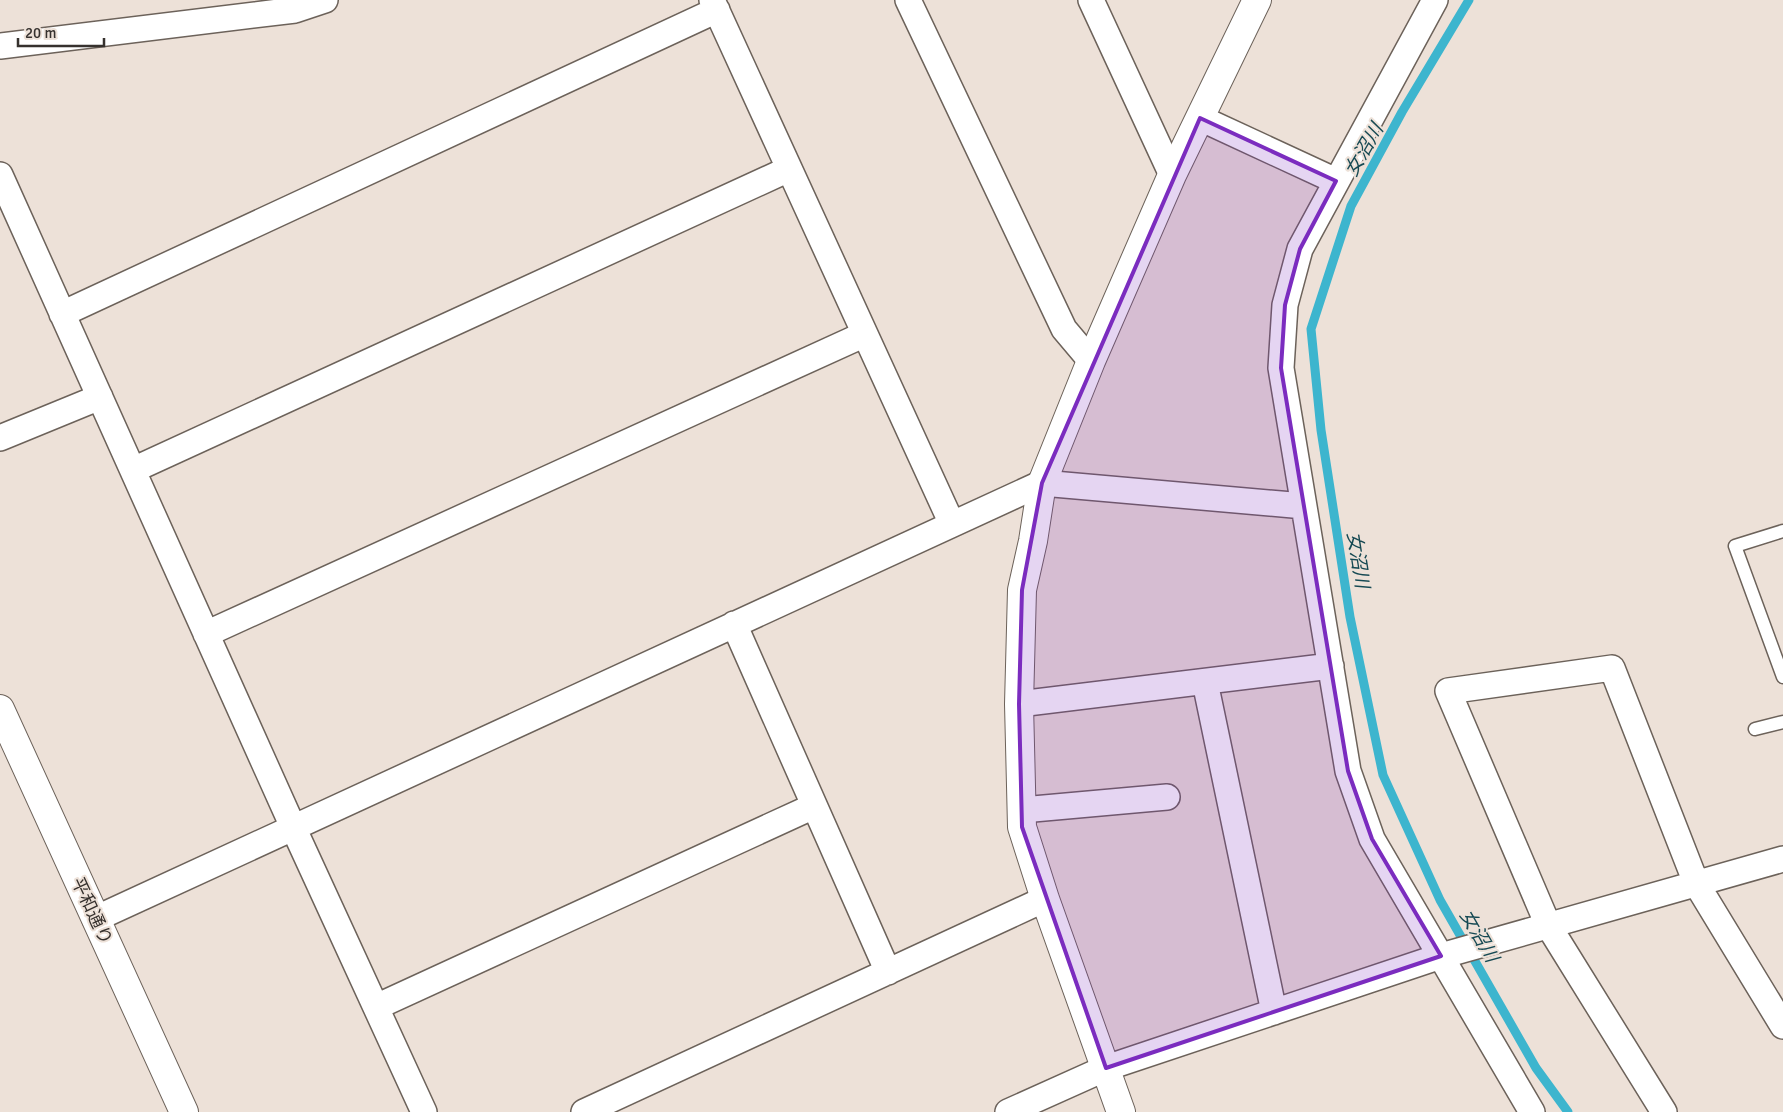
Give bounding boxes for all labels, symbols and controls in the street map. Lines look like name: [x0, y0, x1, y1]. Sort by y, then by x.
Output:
scale bar: [18, 15, 104, 47]
text: 20 m: [25, 24, 56, 42]
water label: 女沼川: [1339, 118, 1390, 181]
water label: 女沼川: [1342, 530, 1375, 592]
street label: 平和通り: [67, 874, 117, 948]
water label: 女沼川: [1454, 905, 1505, 968]

